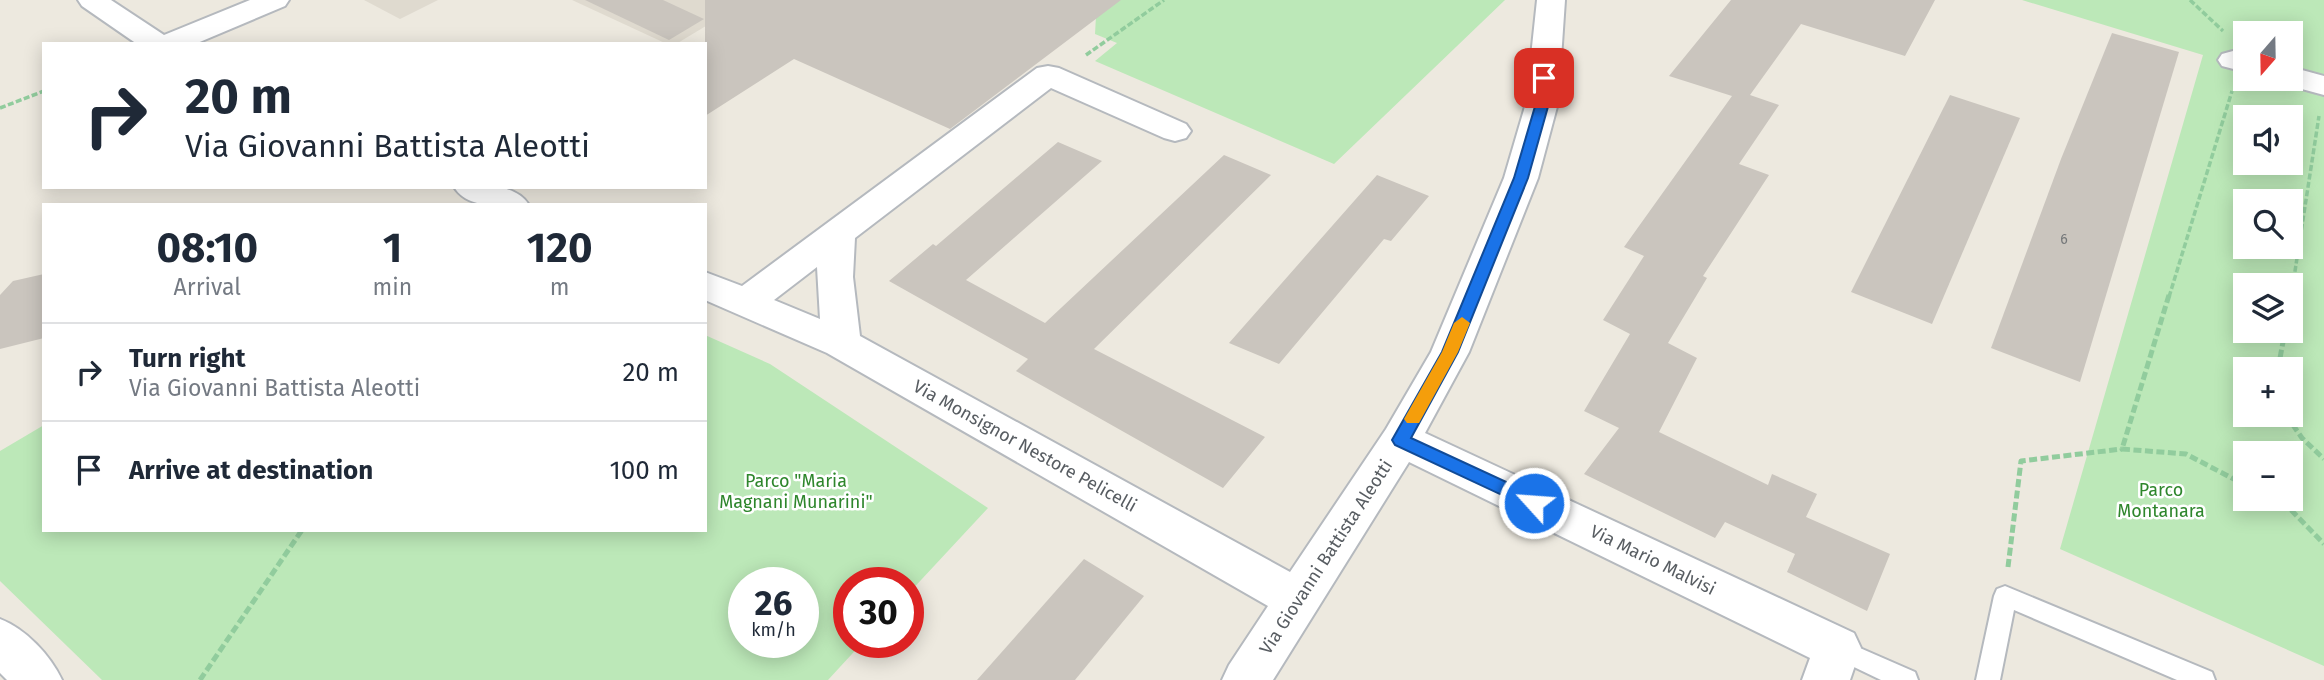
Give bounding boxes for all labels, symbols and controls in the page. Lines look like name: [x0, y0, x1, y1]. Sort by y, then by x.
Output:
north arrow: [2233, 21, 2303, 91]
map controls: [2233, 21, 2303, 511]
pin: [1514, 48, 1574, 108]
icon: arrive: [1525, 59, 1563, 97]
text: 20 m: [185, 67, 292, 126]
icon: right: [70, 70, 161, 161]
button: sound: [2233, 105, 2303, 175]
text: Via Giovanni Battista Aleotti: [185, 127, 590, 165]
button: search: [2233, 189, 2303, 259]
text: 08:10: [156, 223, 258, 273]
text: 1: [383, 223, 402, 273]
text: 120: [527, 223, 593, 273]
house number: 6: [2060, 231, 2068, 248]
text: Arrival: [174, 273, 241, 301]
text: min: [373, 273, 412, 301]
text: m: [550, 273, 569, 301]
button: layers: [2233, 273, 2303, 343]
text: Turn right: [129, 343, 246, 374]
icon: right: [70, 353, 108, 391]
text: 20 m: [622, 357, 679, 388]
button: +: [2233, 357, 2303, 427]
text: Via Giovanni Battista Aleotti: [129, 374, 420, 402]
street label: Via Monsignor Nestore Pelicelli: [909, 375, 1141, 517]
button: −: [2233, 441, 2303, 511]
icon: arrive: [70, 451, 108, 489]
text: Arrive at destination: [129, 455, 373, 486]
text: 100 m: [610, 455, 679, 486]
street label: Via Giovanni Battista Aleotti: [1255, 455, 1397, 659]
position arrow: [1497, 466, 1571, 540]
park label: Parco "Maria Magnani Munarini": [719, 470, 873, 513]
park label: Parco Montanara: [2117, 479, 2205, 522]
street label: Via Mario Malvisi: [1587, 520, 1719, 600]
speed limit sign: 30: [833, 567, 924, 658]
text: 26: [755, 582, 792, 624]
text: km/h: [751, 619, 796, 641]

